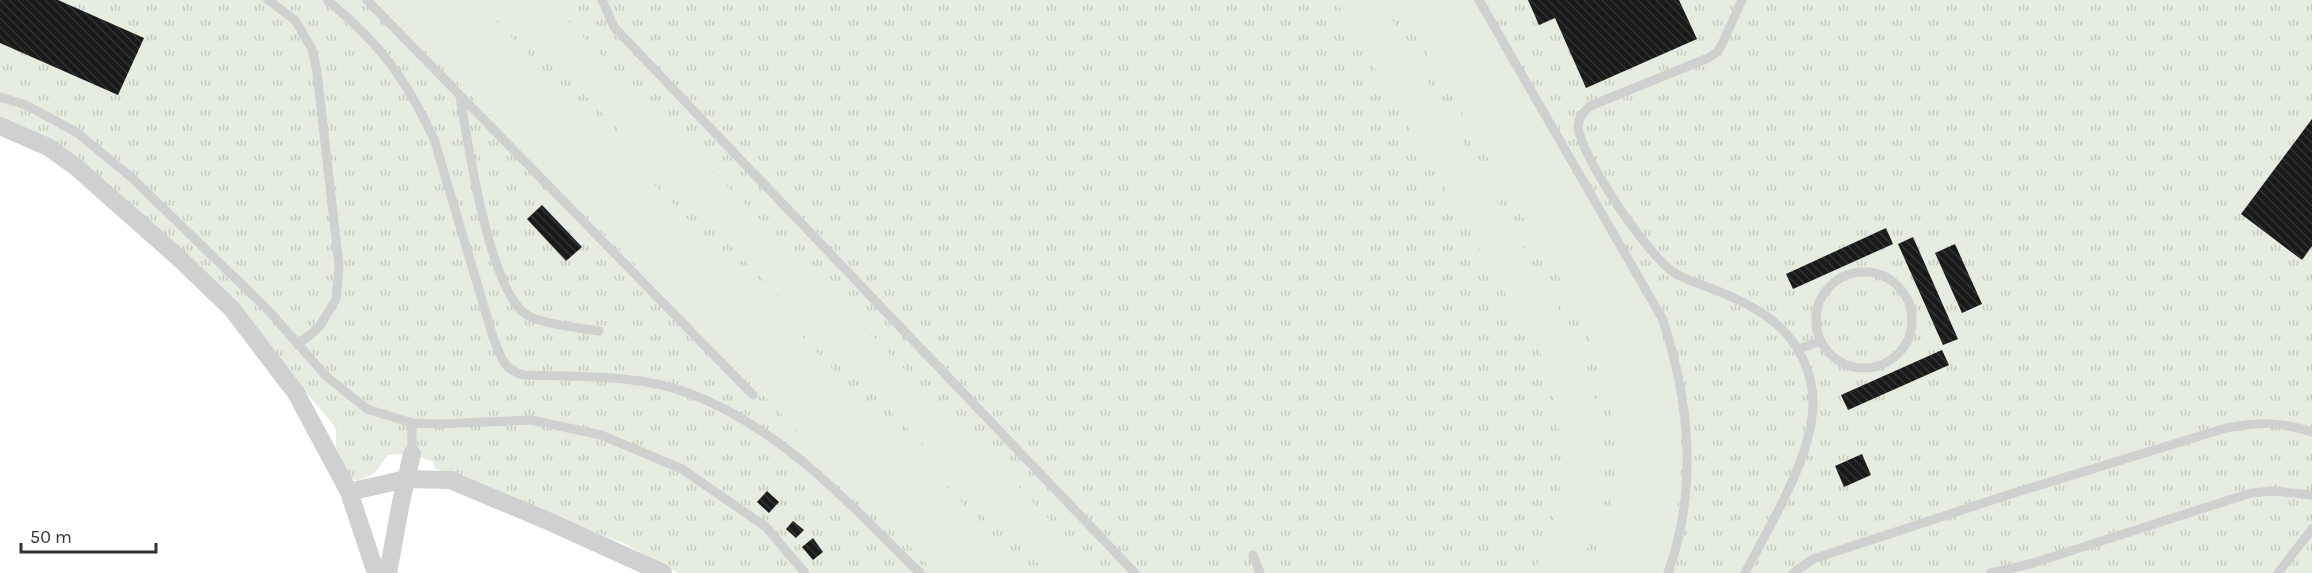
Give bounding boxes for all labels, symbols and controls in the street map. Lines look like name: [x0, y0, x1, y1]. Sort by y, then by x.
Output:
scale bar: [21, 516, 156, 554]
text: 50 m: [30, 526, 72, 548]

